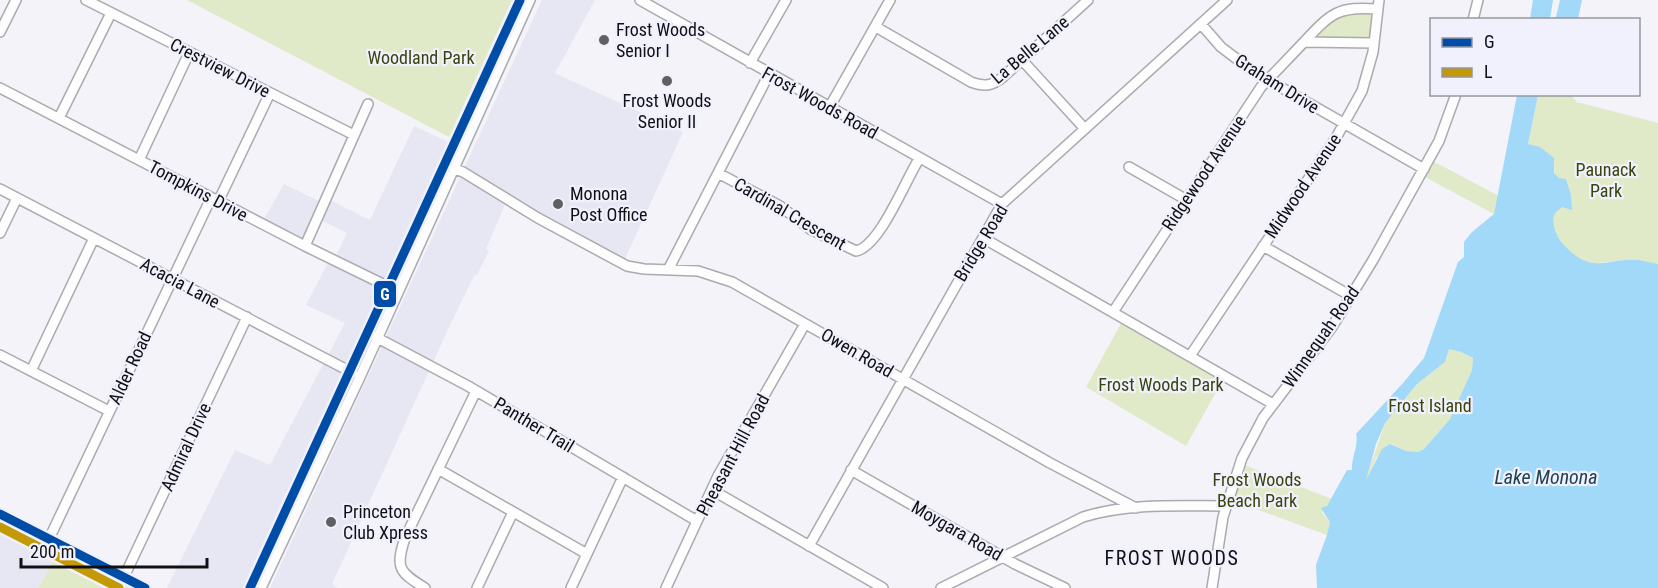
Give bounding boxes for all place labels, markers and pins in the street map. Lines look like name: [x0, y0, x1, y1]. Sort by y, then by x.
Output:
place label: Frost Woods Senior I: [616, 19, 705, 61]
marker: Frost Woods Senior I: [597, 33, 611, 47]
marker: Frost Woods Senior II: [660, 74, 674, 88]
place label: Frost Woods Senior II: [622, 90, 712, 132]
place label: Monona Post Office: [570, 183, 648, 225]
marker: Monona Post Office: [551, 197, 565, 211]
place label: Princeton Club Xpress: [343, 501, 428, 543]
marker: Princeton Club Xpress: [324, 515, 338, 529]

